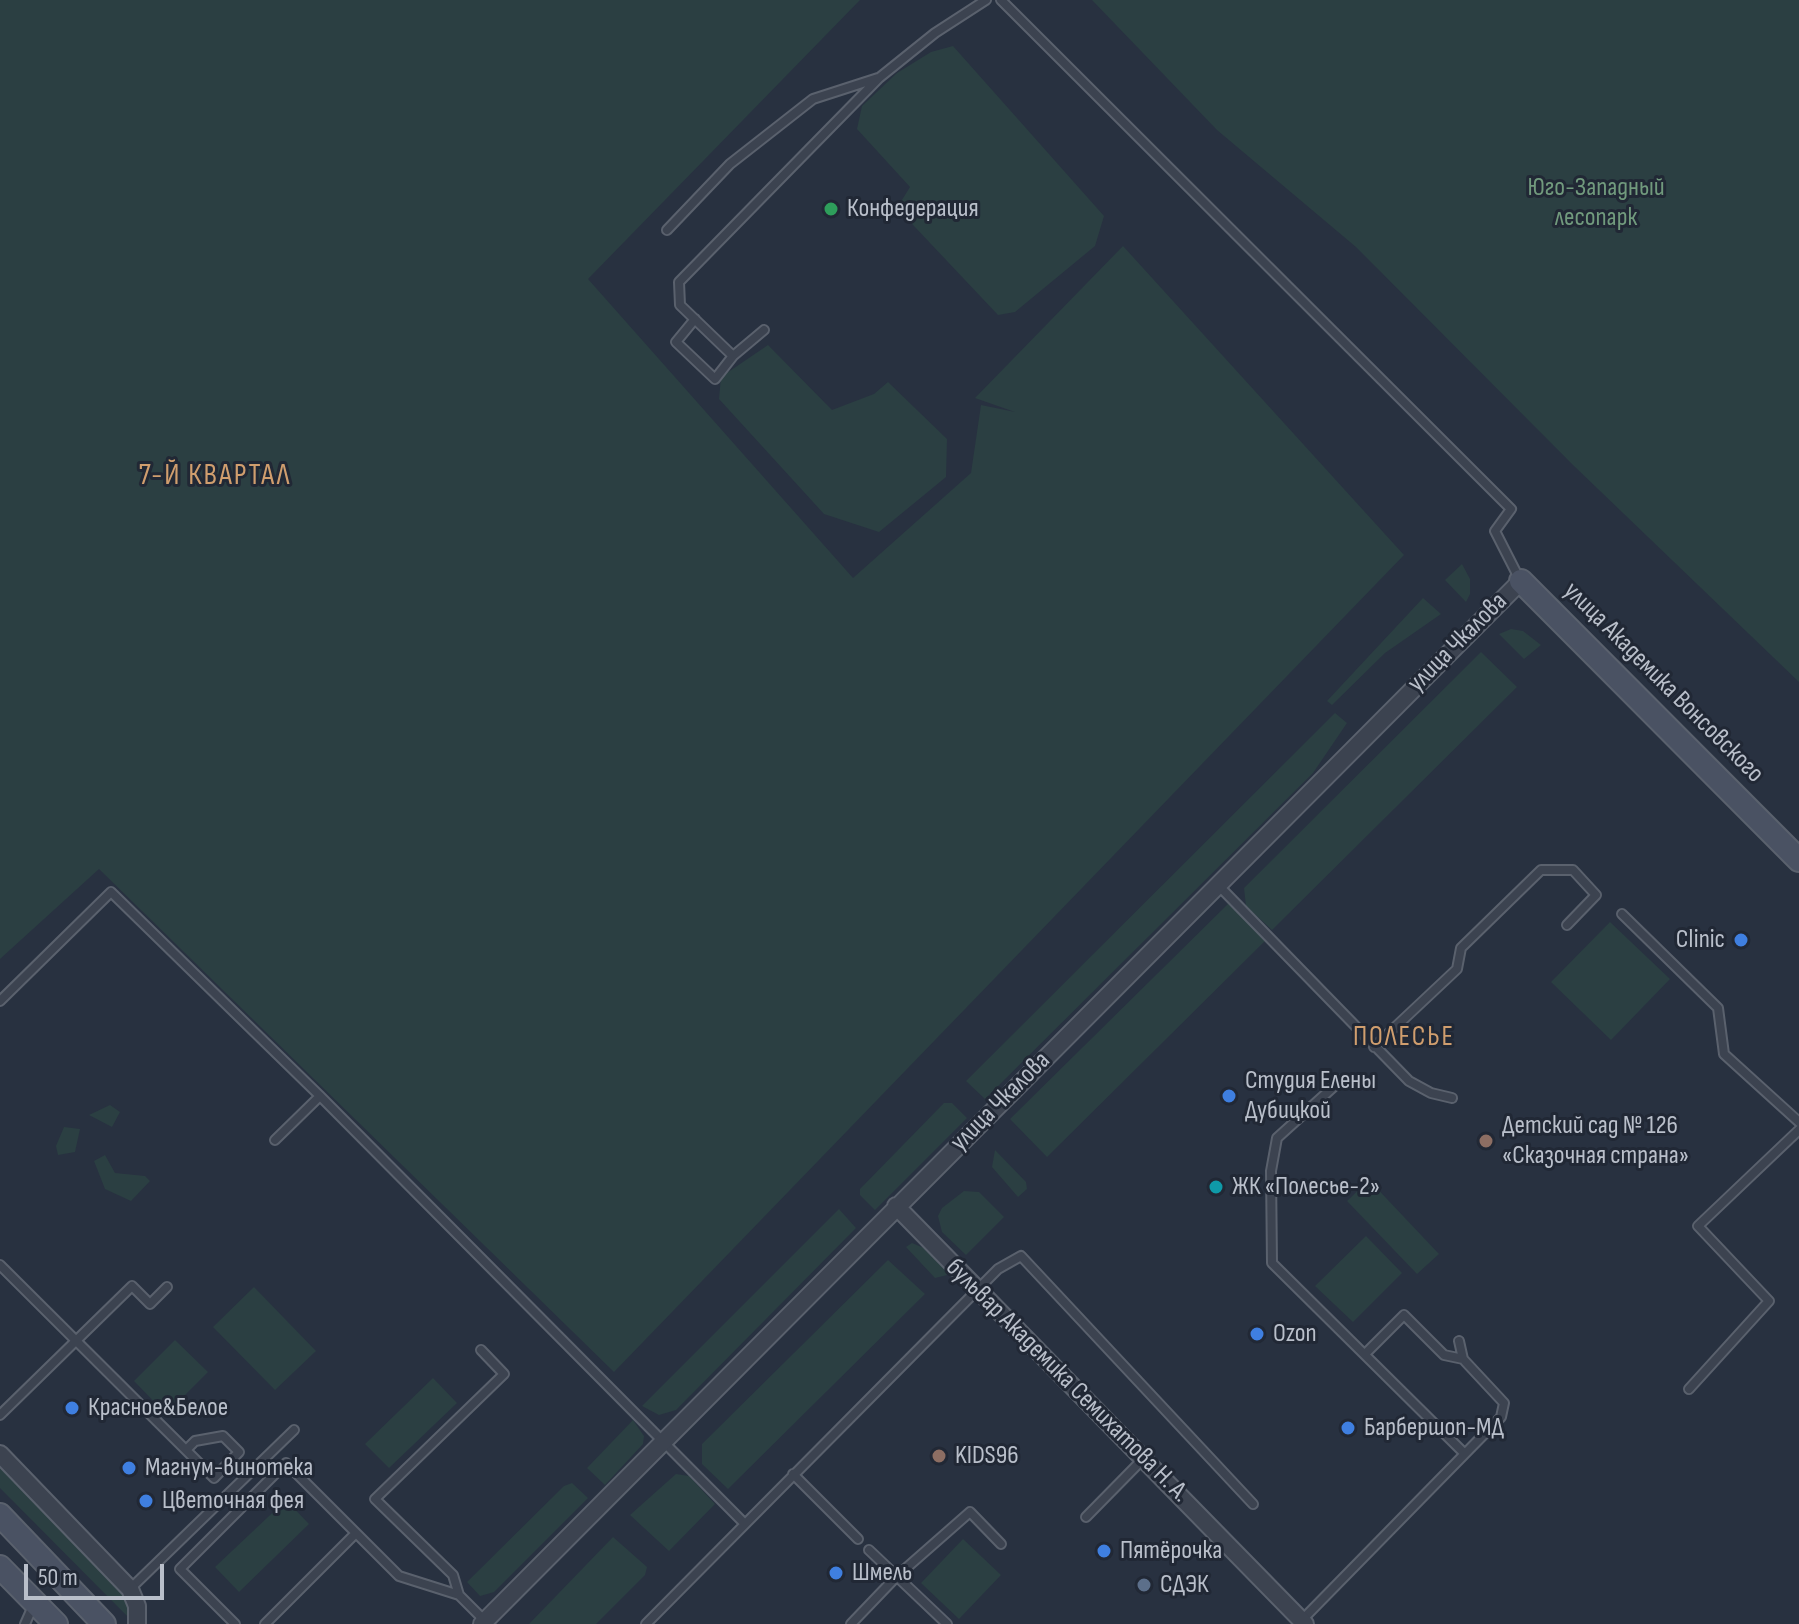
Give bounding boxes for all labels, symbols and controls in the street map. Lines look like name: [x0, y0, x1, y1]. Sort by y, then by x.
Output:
park label: Юго-Западный лесопарк: [1527, 172, 1665, 234]
place label: Конфедерация: [847, 193, 979, 225]
marker: Конфедерация: [822, 200, 840, 218]
district label: 7-Й КВАРТАЛ: [139, 458, 291, 494]
street label: улица Академика Вонсовского: [1556, 576, 1770, 790]
street label: улица Чкалова: [1402, 587, 1514, 699]
place label: Clinic: [1676, 924, 1725, 956]
marker: Clinic: [1732, 931, 1750, 949]
district label: ПОЛЕСЬЕ: [1353, 1021, 1455, 1055]
street label: улица Чкалова: [945, 1046, 1057, 1158]
place label: Студия Елены Дубицкой: [1245, 1065, 1376, 1126]
marker: Студия Елены Дубицкой: [1220, 1087, 1238, 1105]
place label: Детский сад № 126 «Сказочная страна»: [1502, 1110, 1689, 1172]
marker: Детский сад № 126 «Сказочная страна»: [1477, 1132, 1495, 1150]
place label: ЖК «Полесье-2»: [1232, 1171, 1380, 1203]
marker: ЖК «Полесье-2»: [1207, 1178, 1225, 1196]
street label: бульвар Академика Семихатова Н. А.: [939, 1253, 1195, 1509]
place label: Ozon: [1273, 1318, 1317, 1350]
marker: Ozon: [1248, 1325, 1266, 1343]
place label: Красное&Белое: [88, 1392, 228, 1424]
marker: Красное&Белое: [63, 1399, 81, 1417]
place label: Барбершоп-МД: [1364, 1412, 1504, 1444]
marker: Барбершоп-МД: [1339, 1419, 1357, 1437]
place label: KIDS96: [955, 1440, 1019, 1472]
marker: KIDS96: [930, 1447, 948, 1465]
place label: Магнум-винотека: [145, 1452, 313, 1484]
marker: Магнум-винотека: [120, 1459, 138, 1477]
place label: Цветочная фея: [162, 1485, 304, 1517]
marker: Цветочная фея: [137, 1492, 155, 1510]
place label: Пятёрочка: [1120, 1535, 1222, 1567]
marker: Пятёрочка: [1095, 1542, 1113, 1560]
scale bar: [28, 1548, 168, 1598]
place label: Шмель: [852, 1557, 912, 1589]
text: 50 m: [38, 1563, 78, 1592]
marker: Шмель: [827, 1564, 845, 1582]
place label: СДЭК: [1160, 1569, 1209, 1601]
marker: СДЭК: [1135, 1576, 1153, 1594]

